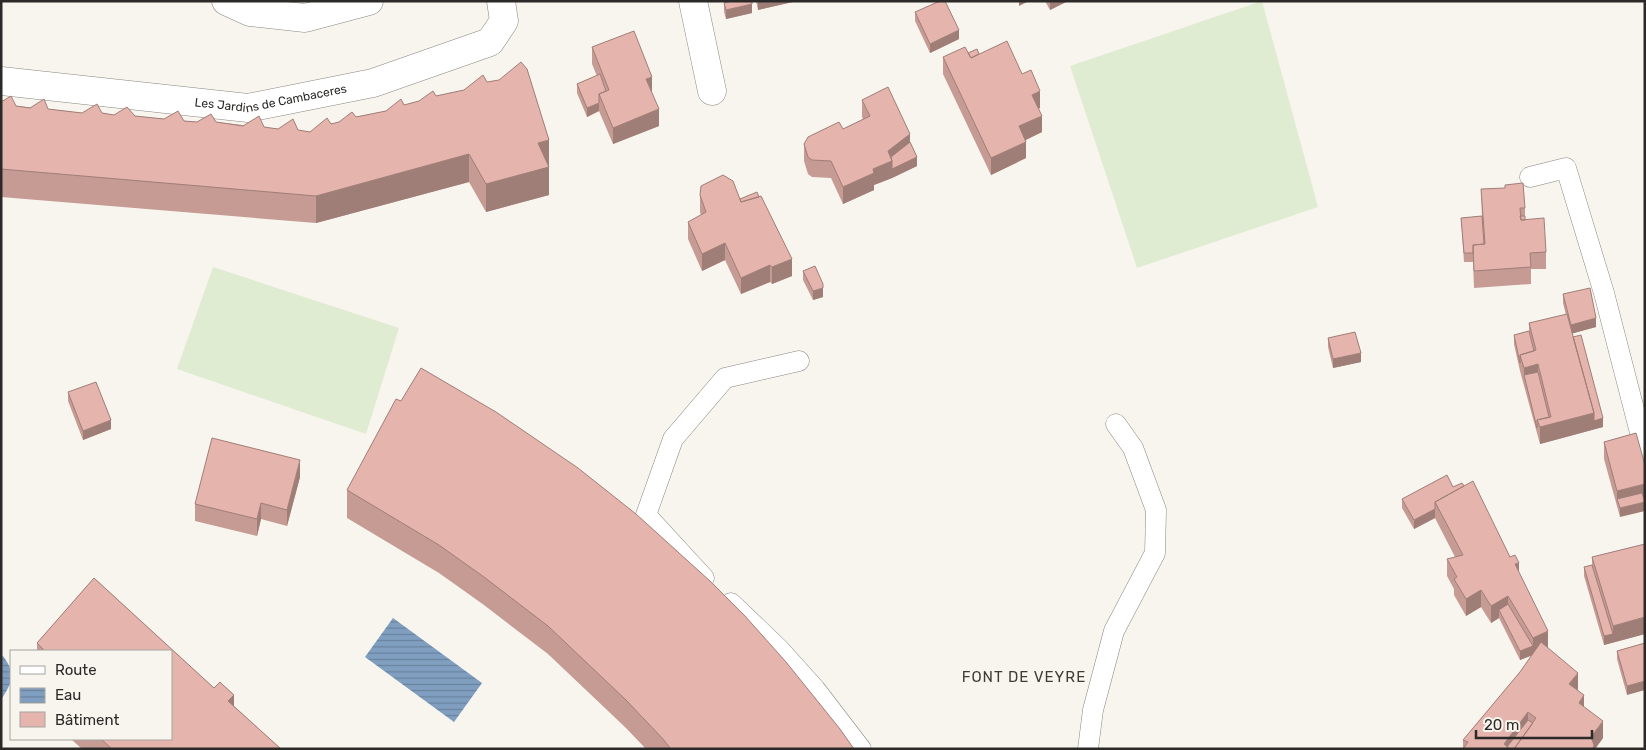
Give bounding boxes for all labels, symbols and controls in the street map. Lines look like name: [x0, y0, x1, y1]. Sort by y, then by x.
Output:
street label: Les Jardins de Cambaceres: [194, 81, 348, 115]
legend: [10, 650, 172, 740]
text: Route: [55, 661, 97, 679]
district label: FONT DE VEYRE: [962, 668, 1086, 686]
text: Eau: [55, 686, 81, 704]
scale bar: [1476, 708, 1592, 740]
text: Bâtiment: [55, 711, 119, 729]
text: 20 m: [1484, 716, 1519, 734]

